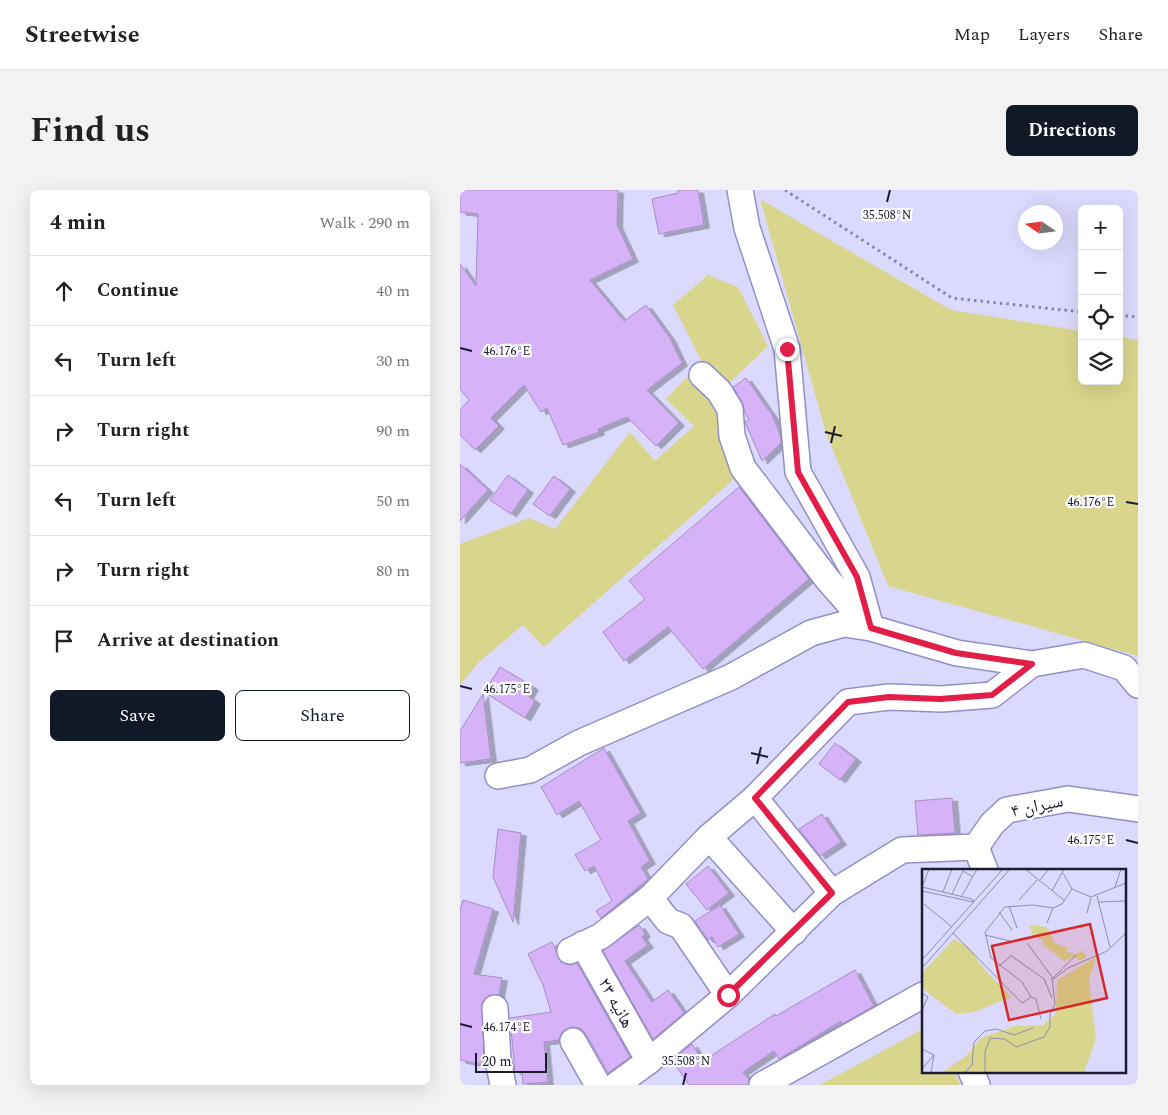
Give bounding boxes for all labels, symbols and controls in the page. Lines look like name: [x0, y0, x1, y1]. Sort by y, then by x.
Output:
text: Streetwise: [25, 17, 140, 53]
text: Map: [954, 21, 990, 48]
text: Layers: [1018, 21, 1070, 48]
text: Share: [1098, 21, 1143, 48]
text: Find us: [30, 104, 150, 157]
button: Directions: [1006, 105, 1138, 156]
north arrow: [1018, 205, 1063, 250]
map controls: [1078, 205, 1123, 385]
button: +: [1078, 205, 1123, 250]
text: 35.508°N: [863, 206, 911, 225]
text: 4 min: [50, 207, 106, 239]
text: Walk · 290 m: [319, 211, 410, 235]
button: −: [1078, 250, 1123, 295]
text: Continue: [97, 276, 179, 305]
icon: ahead: [50, 277, 78, 305]
text: 40 m: [376, 279, 410, 303]
button: locate: [1078, 295, 1123, 340]
route end: [776, 338, 799, 361]
button: layers: [1078, 340, 1123, 385]
text: 46.176°E: [484, 342, 530, 361]
text: Turn left: [97, 346, 176, 375]
icon: left: [50, 347, 78, 375]
text: 30 m: [376, 349, 410, 373]
text: Turn right: [97, 416, 190, 445]
icon: right: [50, 417, 78, 445]
text: 90 m: [376, 419, 410, 443]
text: Turn left: [97, 486, 176, 515]
icon: left: [50, 487, 78, 515]
text: 50 m: [376, 489, 410, 513]
text: 46.176°E: [1068, 493, 1114, 512]
text: Turn right: [97, 556, 190, 585]
icon: right: [50, 557, 78, 585]
text: 80 m: [376, 559, 410, 583]
text: Arrive at destination: [97, 626, 279, 655]
icon: arrive: [50, 627, 78, 655]
text: 46.175°E: [484, 680, 530, 699]
button: Save: [50, 690, 225, 741]
button: Share: [235, 690, 410, 741]
street label: سیران ۴: [1008, 787, 1066, 825]
text: 46.175°E: [1068, 831, 1114, 850]
inset map: [922, 869, 1126, 1072]
street label: هانیه ۲۳: [591, 973, 641, 1033]
route start: [717, 984, 740, 1007]
text: 46.174°E: [484, 1018, 530, 1037]
scale bar: [475, 1050, 548, 1073]
text: 20 m: [482, 1051, 512, 1072]
text: 35.508°N: [662, 1052, 710, 1071]

